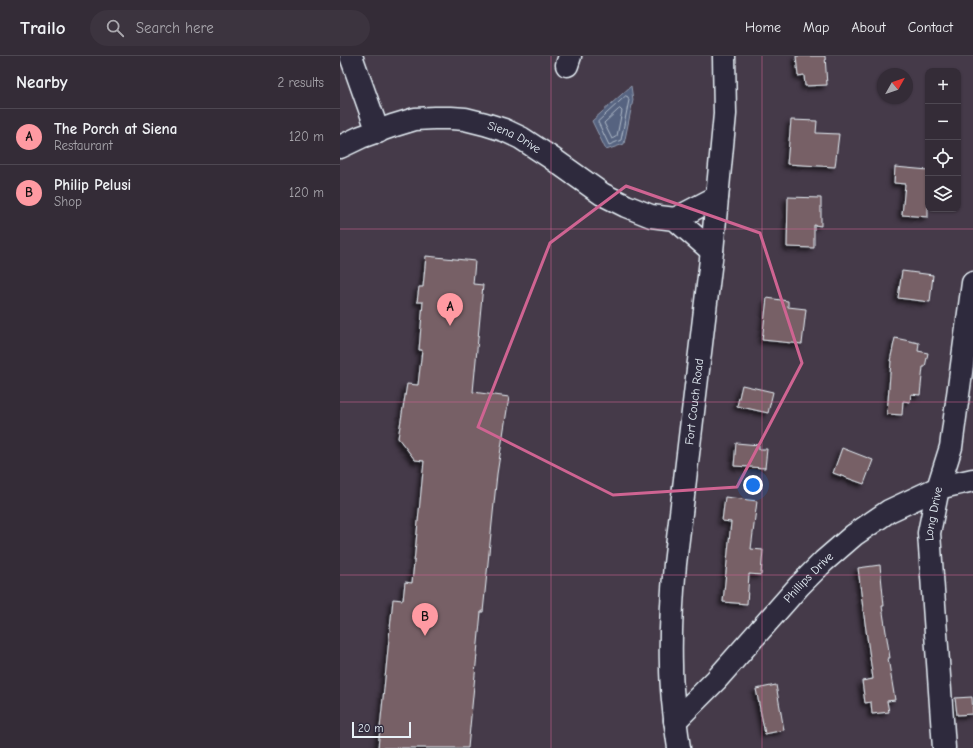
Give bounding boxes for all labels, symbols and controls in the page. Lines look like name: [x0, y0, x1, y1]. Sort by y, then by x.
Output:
search box: [90, 10, 370, 46]
text: Trailo: [20, 17, 66, 39]
icon: search: [104, 17, 126, 39]
text: Search here: [136, 19, 214, 37]
text: Home: [745, 19, 781, 36]
text: Map: [803, 19, 829, 36]
text: About: [851, 19, 886, 36]
text: Contact: [908, 19, 953, 36]
north arrow: [877, 68, 913, 104]
map controls: [925, 68, 961, 212]
button: +: [925, 68, 961, 104]
text: Nearby: [16, 73, 67, 92]
text: 2 results: [277, 75, 324, 90]
button: −: [925, 104, 961, 140]
street label: Siena Drive: [486, 118, 544, 156]
text: The Porch at Siena: [54, 120, 177, 138]
text: A: [25, 129, 33, 144]
text: 120 m: [289, 129, 324, 144]
text: Restaurant: [54, 138, 113, 153]
button: locate: [925, 140, 961, 176]
text: Philip Pelusi: [54, 176, 131, 194]
button: layers: [925, 176, 961, 212]
text: B: [25, 185, 33, 200]
text: 120 m: [289, 185, 324, 200]
text: Shop: [54, 194, 82, 209]
pin: A: [437, 293, 463, 326]
street label: Fort Couch Road: [682, 358, 706, 446]
your location: [743, 475, 763, 495]
street label: Long Drive: [922, 486, 945, 542]
street label: Phillips Drive: [781, 549, 836, 606]
pin: B: [412, 603, 438, 636]
scale bar: [352, 720, 411, 739]
text: 20 m: [358, 722, 383, 735]

